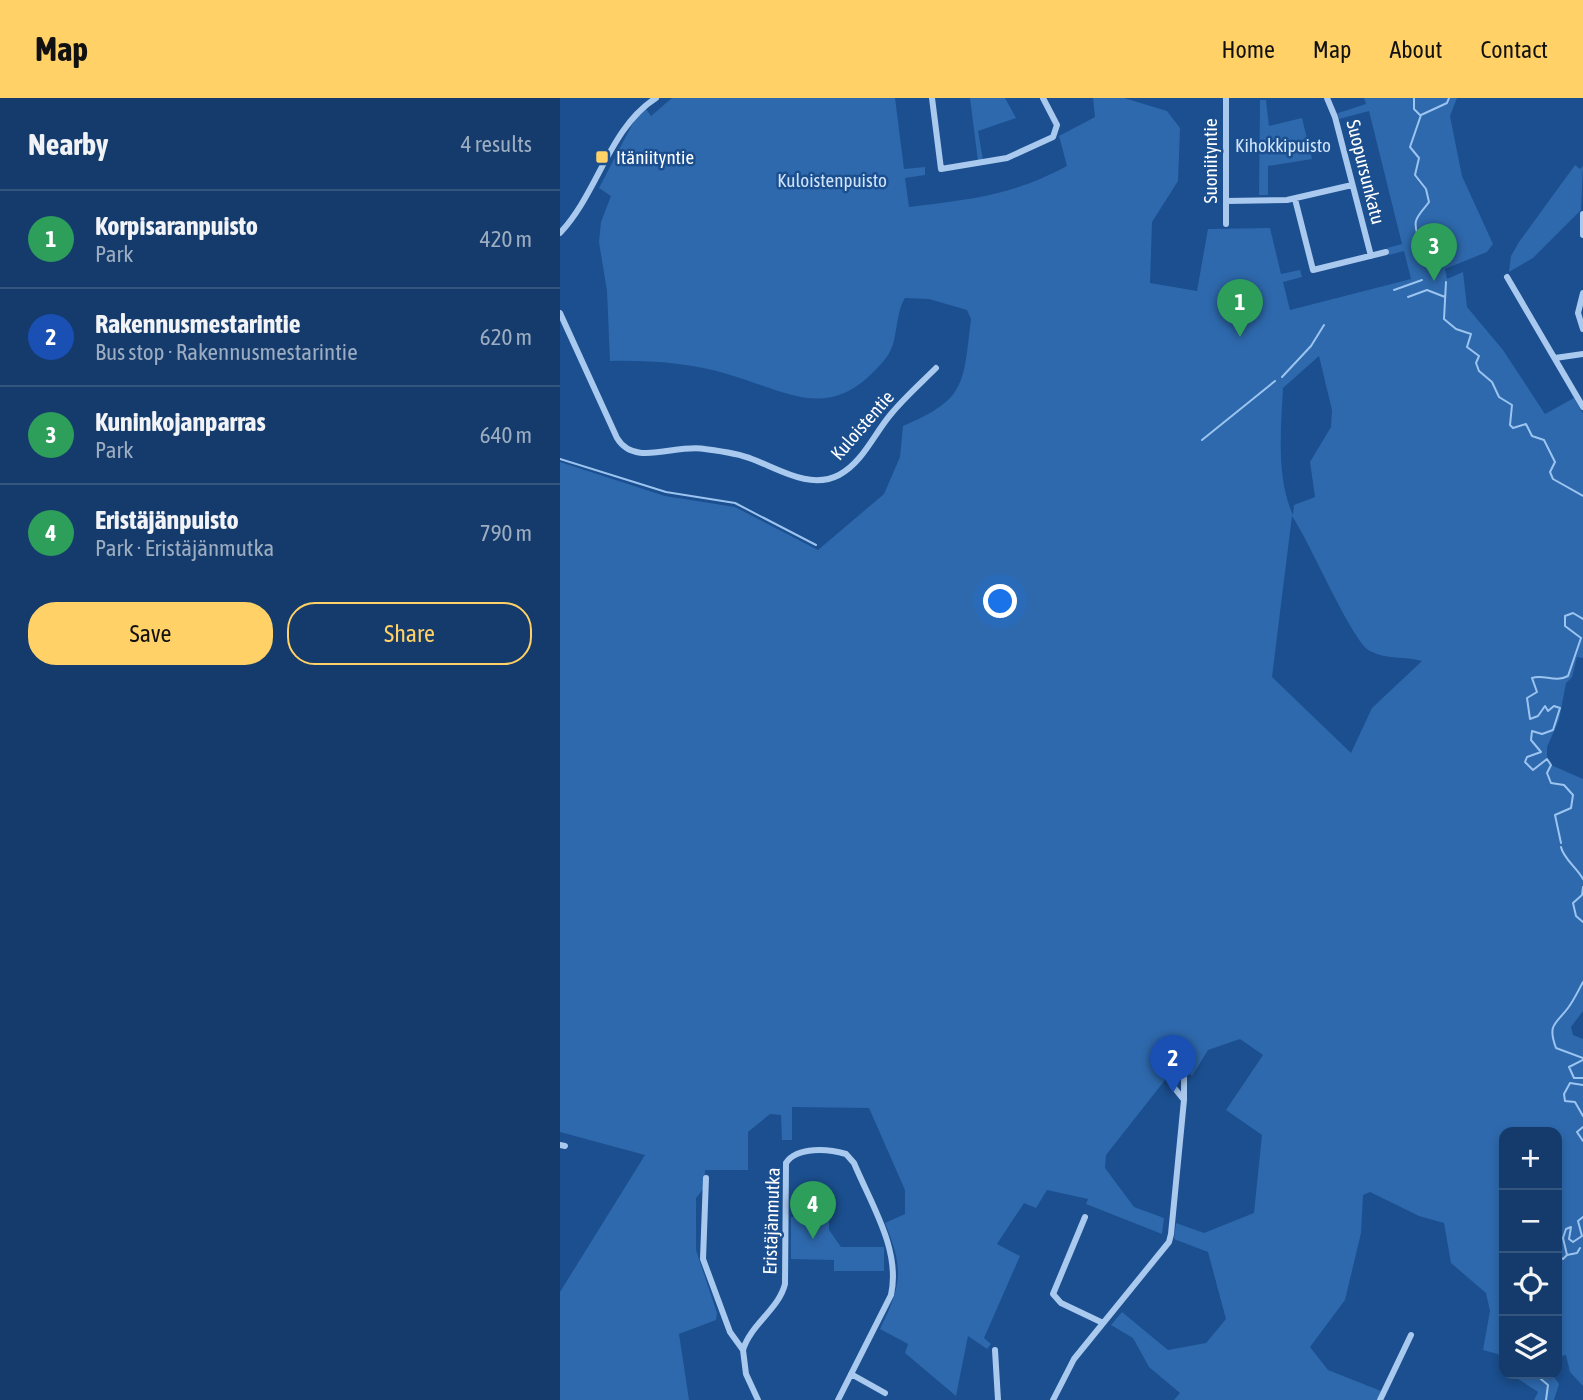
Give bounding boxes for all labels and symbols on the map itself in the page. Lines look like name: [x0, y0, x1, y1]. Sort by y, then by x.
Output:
street label: Suoniityntie: [1199, 118, 1221, 204]
street label: Suopursunkatu: [1342, 118, 1390, 226]
park label: Kihokkipuisto: [1235, 134, 1331, 156]
place label: Itäniityntie: [616, 146, 694, 168]
marker: Itäniityntie: [594, 149, 610, 165]
park label: Kuloistenpuisto: [777, 169, 887, 191]
pin: 3: [1411, 223, 1457, 281]
pin: 1: [1217, 279, 1263, 337]
street label: Kuloistentie: [826, 386, 898, 464]
your location: [983, 584, 1017, 618]
pin: 2: [1150, 1035, 1196, 1093]
street label: Eristäjänmutka: [758, 1167, 784, 1275]
pin: 4: [790, 1181, 836, 1239]

